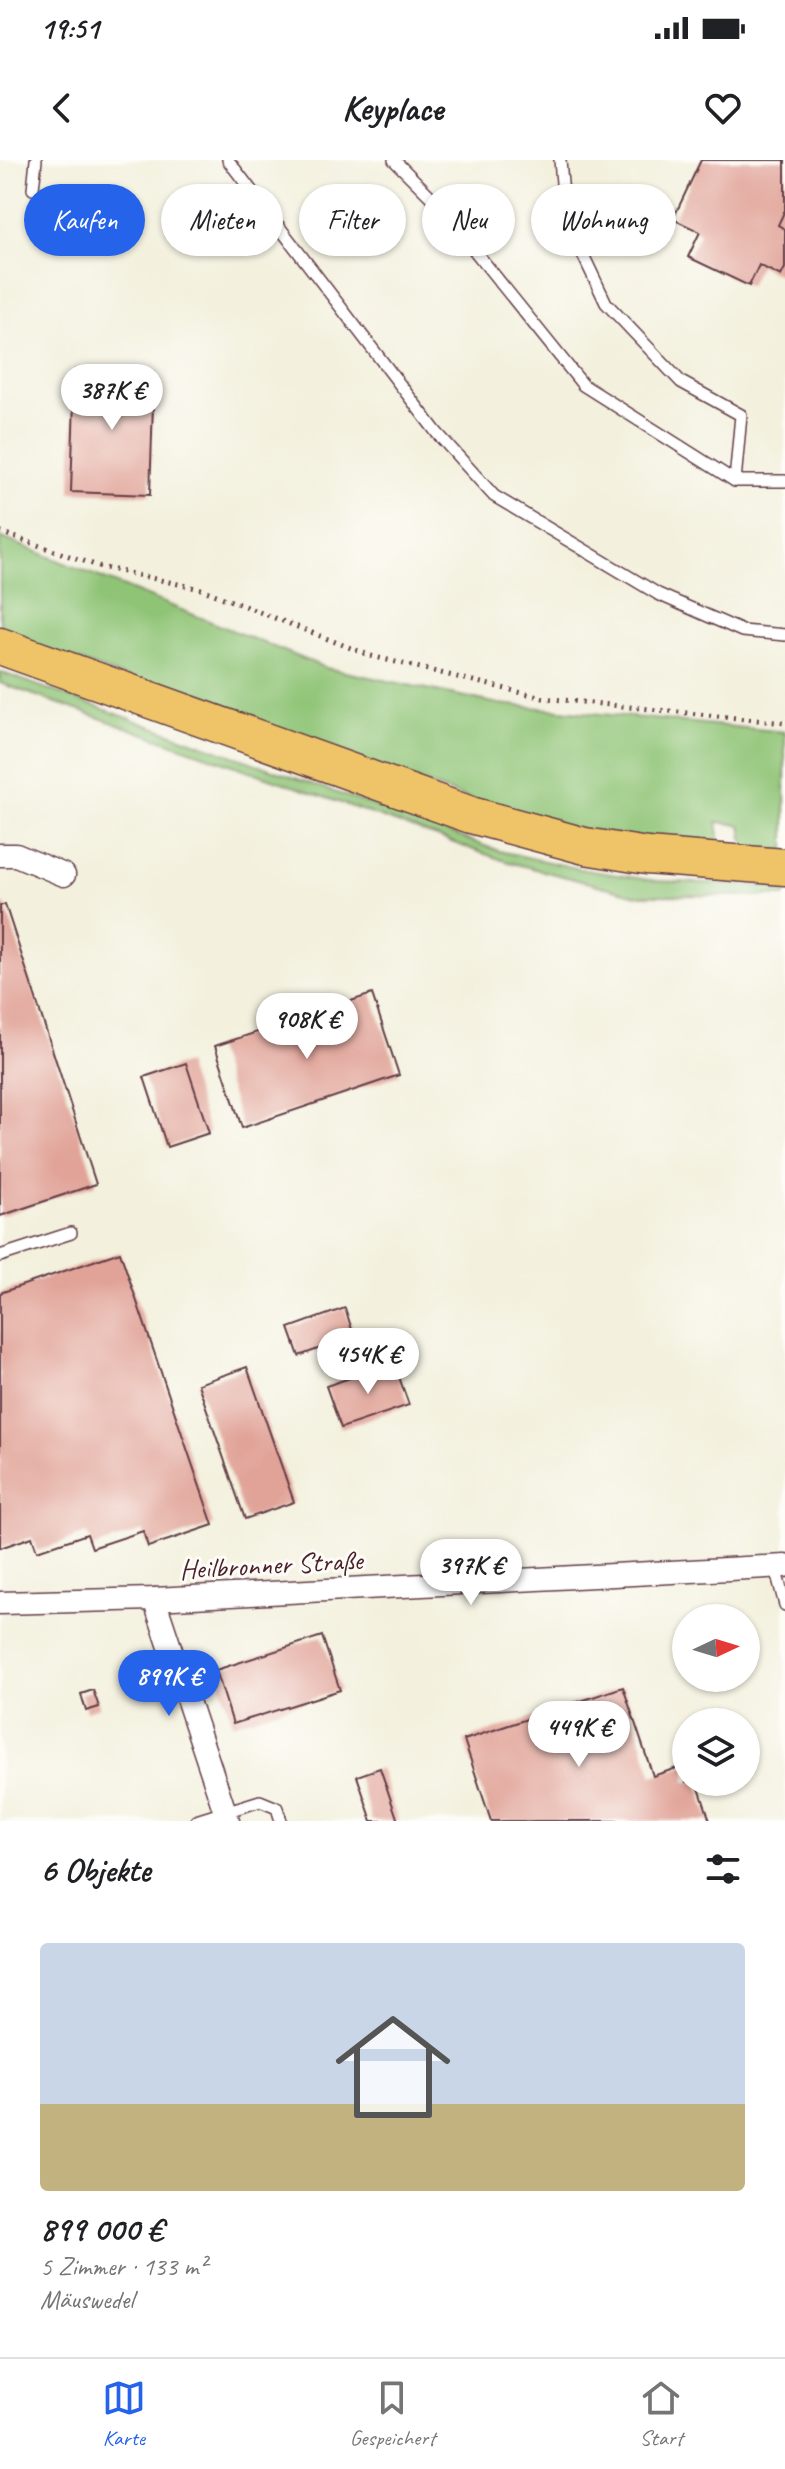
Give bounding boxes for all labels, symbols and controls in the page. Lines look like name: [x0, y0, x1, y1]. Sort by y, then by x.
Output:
text: 19:51: [40, 9, 99, 47]
text: Keyplace: [342, 85, 443, 131]
icon: back: [40, 86, 84, 130]
icon: heart: [701, 86, 745, 130]
chip: Kaufen: [24, 184, 145, 256]
chip: Mieten: [161, 184, 283, 256]
chip: Filter: [299, 184, 406, 256]
chip: Neu: [422, 184, 515, 256]
chip: Wohnung: [531, 184, 676, 256]
pin: 387K €: [47, 364, 177, 432]
text: 387K €: [79, 373, 145, 406]
pin: 908K €: [242, 993, 372, 1061]
text: 908K €: [274, 1002, 340, 1035]
pin: 454K €: [303, 1328, 433, 1396]
text: 454K €: [335, 1337, 401, 1370]
pin: 397K €: [406, 1539, 536, 1607]
street label: Heilbronner Straße: [179, 1542, 365, 1587]
text: 397K €: [438, 1548, 504, 1581]
north arrow: [672, 1604, 760, 1692]
map controls: [672, 1604, 760, 1796]
pin: 899K €: [104, 1650, 234, 1718]
text: 899K €: [136, 1659, 202, 1692]
pin: 449K €: [514, 1701, 644, 1769]
button: layers: [672, 1708, 760, 1796]
text: 449K €: [546, 1710, 612, 1743]
icon: filters: [701, 1847, 745, 1891]
text: 6 Objekte: [40, 1848, 150, 1891]
icon: home: [321, 1995, 465, 2139]
text: 899 000 €: [40, 2207, 163, 2250]
text: 5 Zimmer · 133 m²: [40, 2250, 206, 2283]
text: Mäuswedel: [40, 2283, 134, 2316]
tab: Karte: [102, 2376, 146, 2452]
tab: Gespeichert: [350, 2376, 435, 2452]
tab: Start: [639, 2376, 683, 2452]

